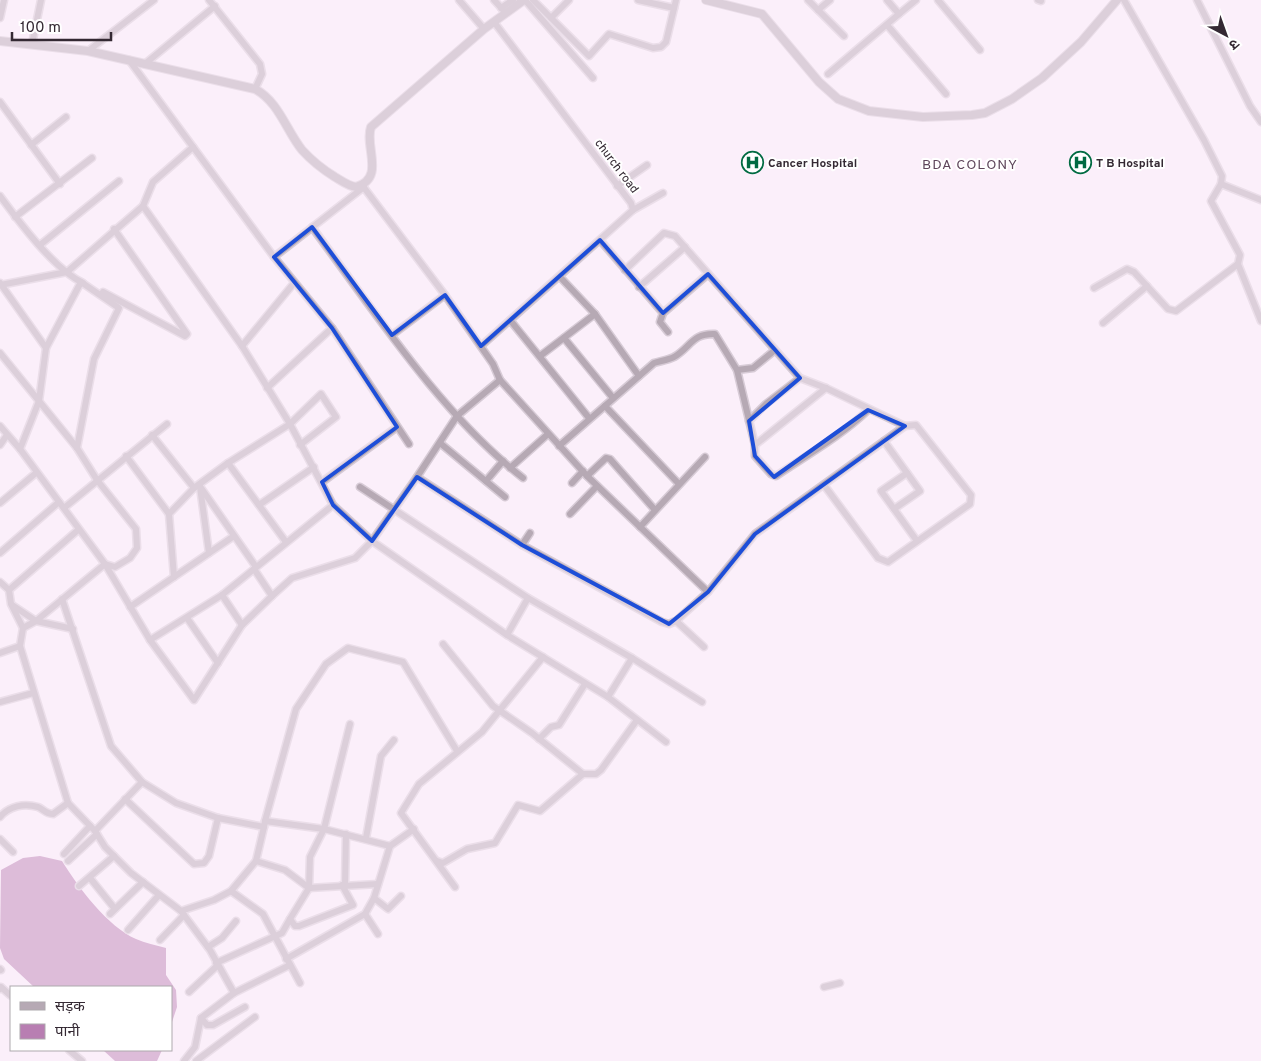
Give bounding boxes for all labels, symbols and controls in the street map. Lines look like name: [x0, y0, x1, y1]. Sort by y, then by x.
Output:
scale bar: [12, 10, 111, 42]
north arrow: [1201, 10, 1251, 60]
text: 100 m: [20, 19, 61, 38]
text: उ: [1224, 35, 1242, 53]
street label: church road: [591, 136, 642, 197]
hospital icon: Cancer Hospital: [740, 151, 764, 175]
hospital icon: T B Hospital: [1068, 151, 1092, 175]
place label: Cancer Hospital: [768, 156, 857, 172]
place label: T B Hospital: [1096, 156, 1164, 172]
district label: BDA COLONY: [922, 157, 1018, 174]
legend: [10, 986, 172, 1051]
text: सड़क: [55, 998, 85, 1017]
text: पानी: [55, 1023, 81, 1042]

